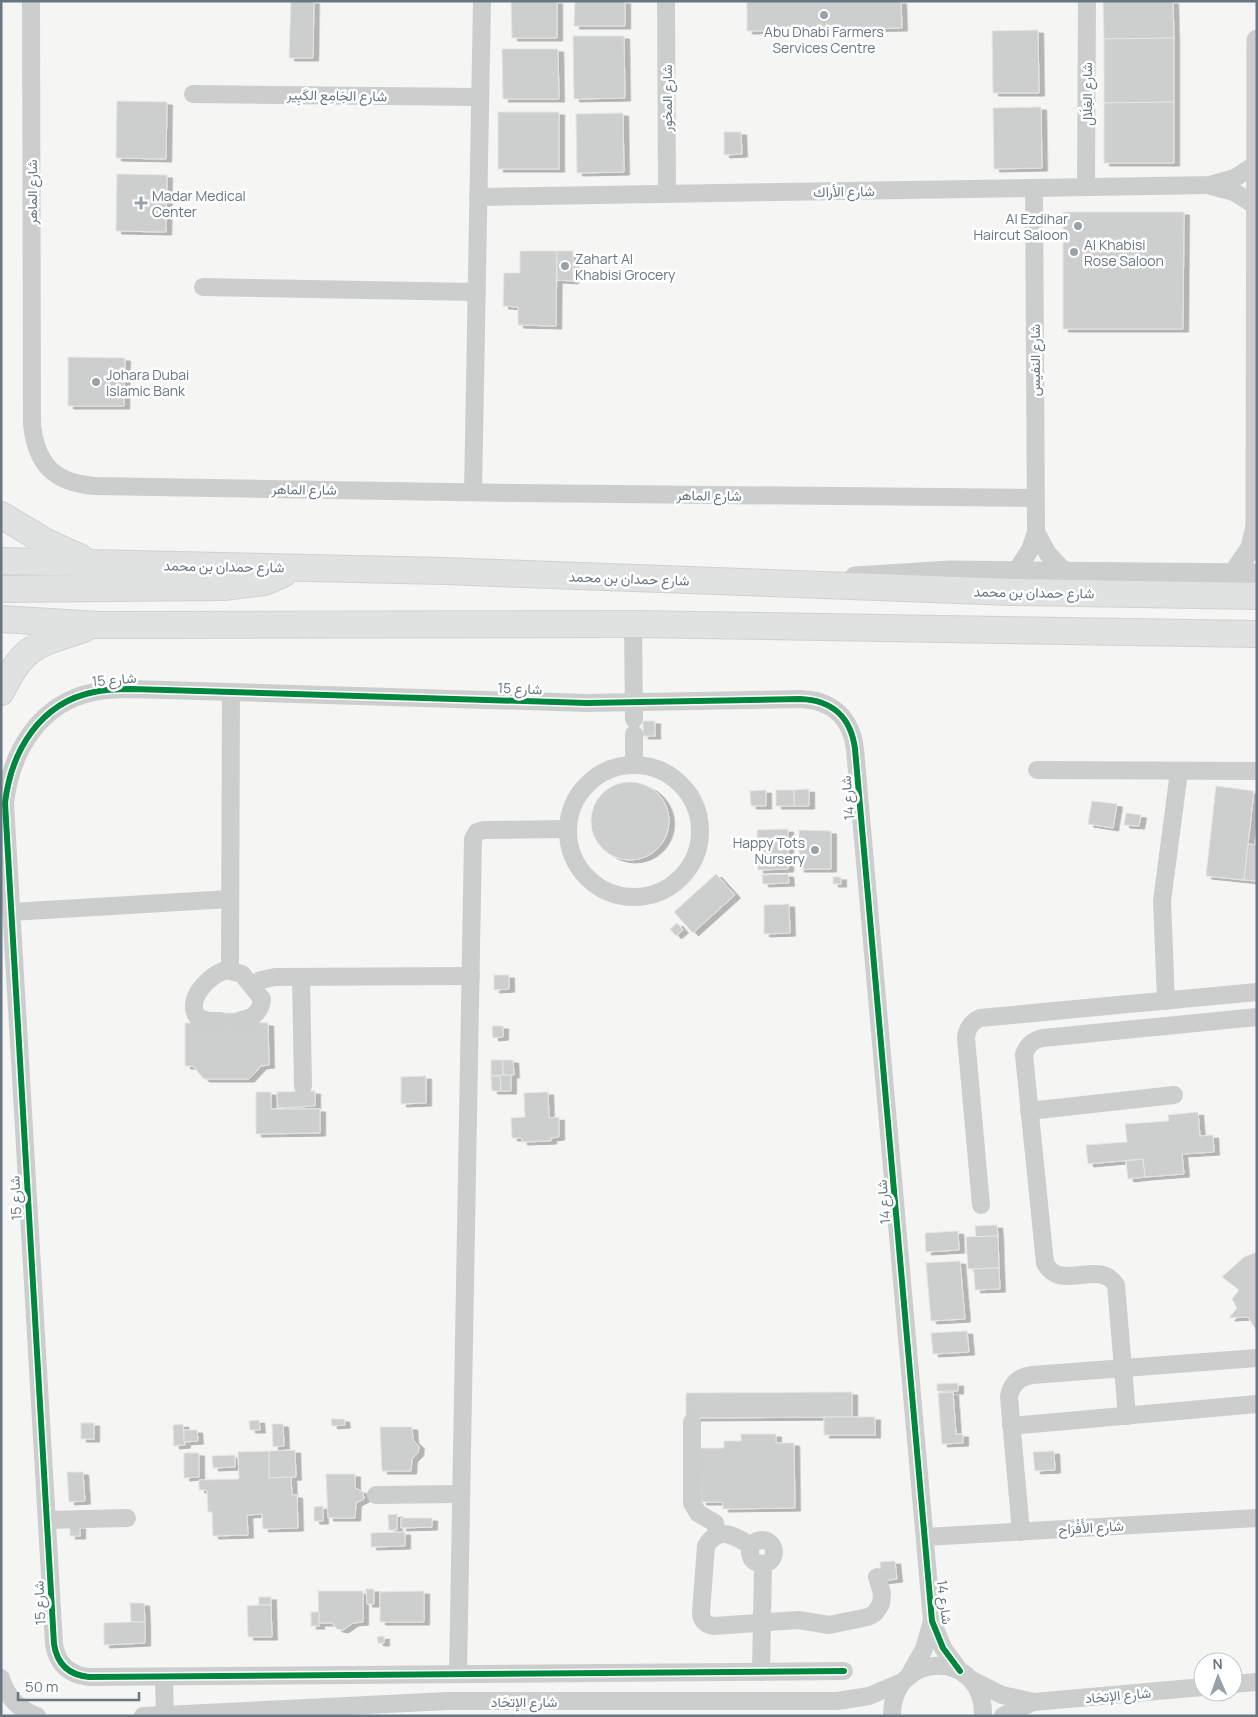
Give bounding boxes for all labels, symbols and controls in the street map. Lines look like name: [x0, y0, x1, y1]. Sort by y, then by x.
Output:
marker: Abu Dhabi Farmers Services Centre: [818, 9, 830, 21]
place label: Abu Dhabi Farmers Services Centre: [764, 22, 884, 57]
street label: شارع الغِلَال: [1077, 62, 1098, 126]
street label: شارع المخور: [657, 65, 678, 132]
street label: شارع الجَامِع الكَبِير: [286, 85, 387, 108]
street label: شارع الماهر: [22, 159, 43, 226]
street label: شارع الأراك: [813, 181, 875, 203]
place label: Madar Medical Center: [152, 186, 246, 221]
marker: Madar Medical Center: [134, 196, 148, 210]
place label: Al Ezdihar Haircut Saloon: [973, 209, 1068, 244]
marker: Al Ezdihar Haircut Saloon: [1072, 220, 1084, 232]
place label: Al Khabisi Rose Saloon: [1084, 235, 1164, 270]
marker: Al Khabisi Rose Saloon: [1068, 246, 1080, 258]
place label: Zahart Al Khabisi Grocery: [575, 249, 676, 284]
marker: Zahart Al Khabisi Grocery: [559, 260, 571, 272]
street label: شارع النفيس: [1025, 324, 1046, 396]
place label: Johara Dubai Islamic Bank: [106, 365, 189, 400]
marker: Johara Dubai Islamic Bank: [90, 376, 102, 388]
street label: شارع الماهر: [270, 479, 337, 501]
street label: شارع الماهر: [675, 485, 742, 507]
street label: شارع حمدان بن محمد: [163, 555, 285, 579]
street label: شارع حمدان بن محمد: [568, 566, 690, 592]
street label: شارع حمدان بن محمد: [973, 581, 1095, 605]
street label: شارع 15: [91, 668, 137, 692]
street label: شارع 15: [497, 678, 543, 700]
street label: شارع 14: [836, 775, 860, 821]
place label: Happy Tots Nursery: [733, 833, 806, 868]
marker: Happy Tots Nursery: [809, 844, 821, 856]
street label: شارع 15: [4, 1175, 28, 1221]
street label: شارع 14: [872, 1179, 896, 1225]
street label: شارع الأَفْرَاح: [1058, 1516, 1124, 1540]
street label: شارع 14: [931, 1579, 957, 1626]
street label: شارع 15: [28, 1580, 52, 1626]
north arrow: [1193, 1652, 1243, 1702]
text: N: [1212, 1654, 1223, 1673]
scale bar: [18, 1670, 139, 1702]
text: 50 m: [25, 1676, 59, 1697]
street label: شارع الإتحَاد: [1084, 1683, 1152, 1709]
street label: شارع الإتحَاد: [491, 1692, 557, 1713]

